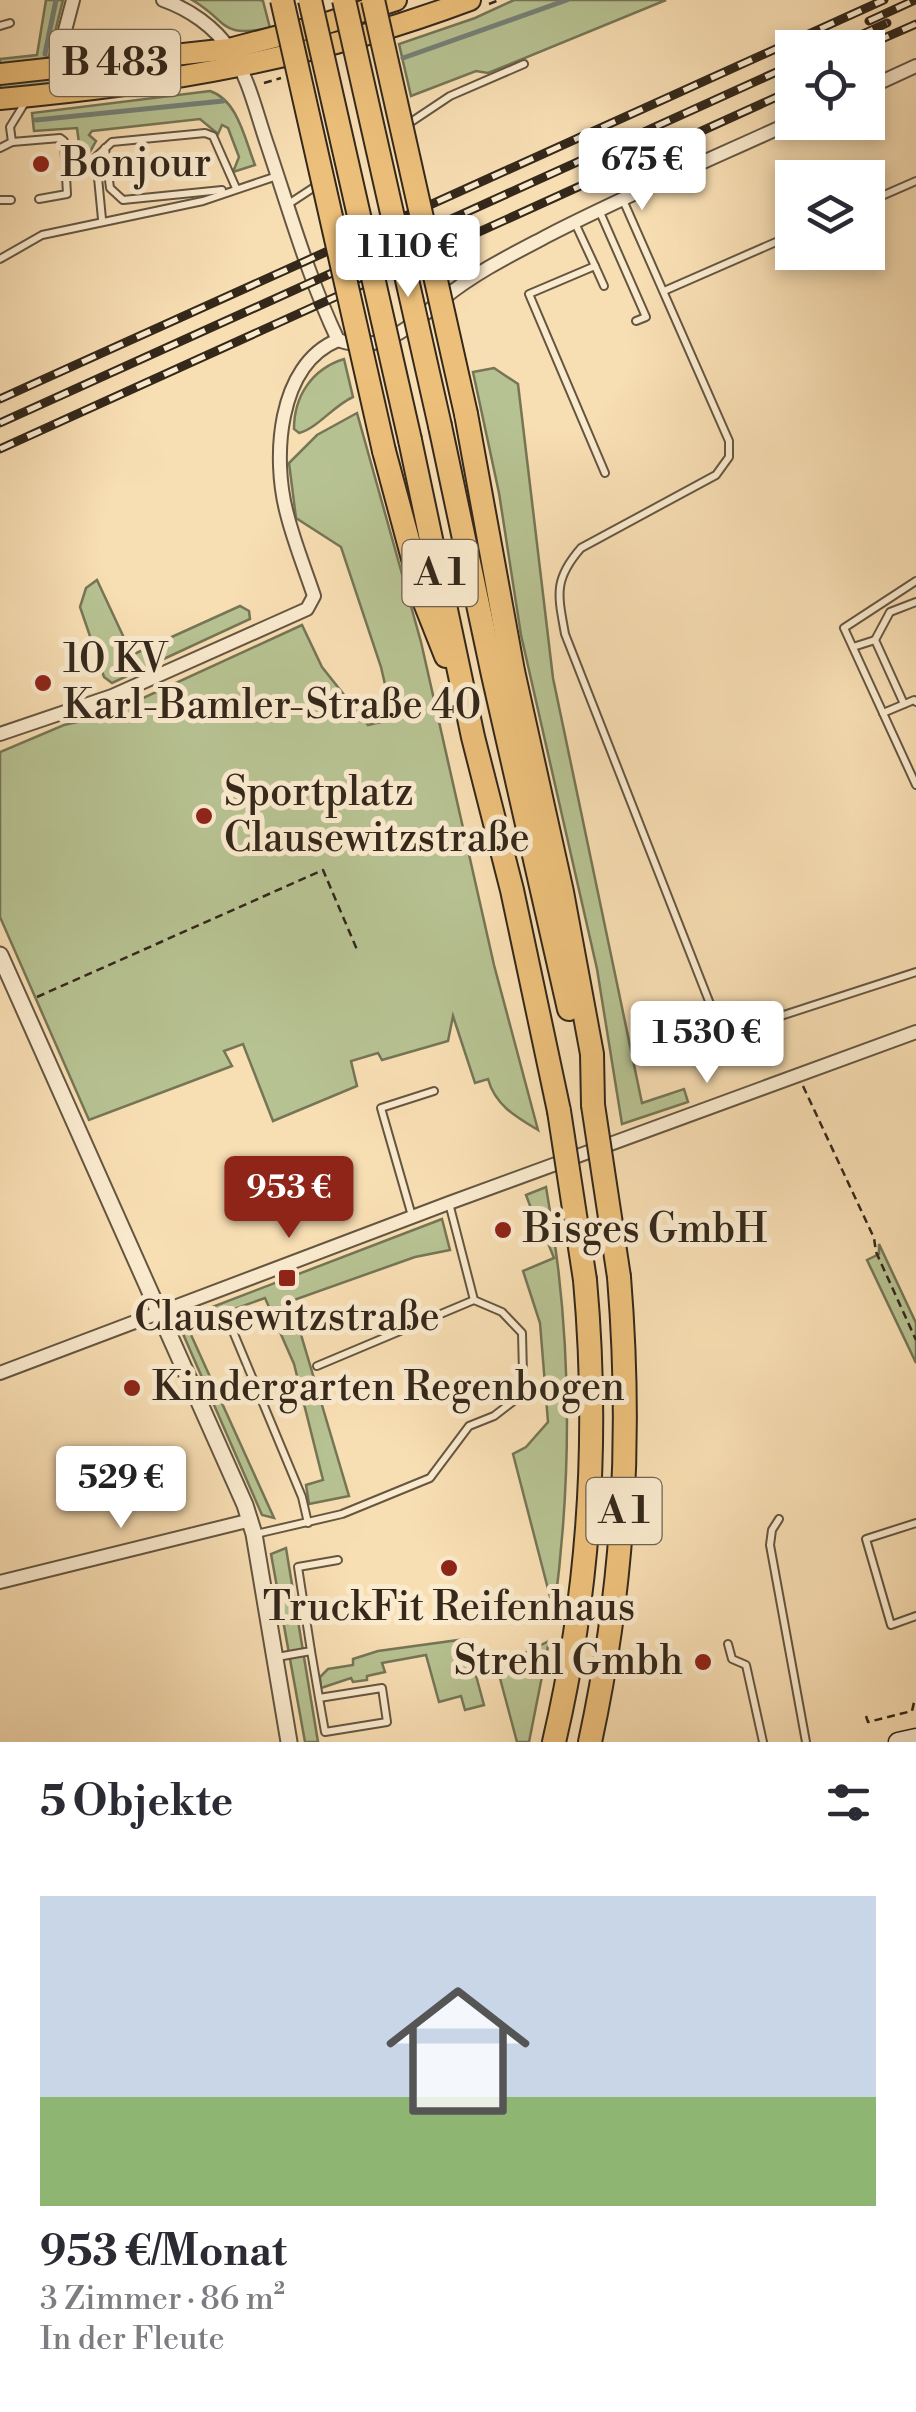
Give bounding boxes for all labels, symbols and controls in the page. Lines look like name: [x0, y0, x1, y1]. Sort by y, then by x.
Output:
road number: B 483: [50, 30, 180, 96]
map controls: [775, 30, 885, 270]
button: locate: [775, 30, 885, 140]
pin: 675 €: [572, 128, 712, 213]
place label: Bonjour: [60, 139, 211, 190]
text: 675 €: [601, 140, 683, 180]
marker: Bonjour: [30, 153, 52, 175]
button: layers: [775, 160, 885, 270]
pin: 1 110 €: [316, 215, 500, 300]
text: 1 110 €: [358, 227, 458, 267]
road number: A 1: [402, 540, 478, 606]
place label: 10 KV Karl-Bamler-Straße 40: [63, 635, 481, 731]
marker: 10 KV Karl-Bamler-Straße 40: [32, 672, 54, 694]
place label: Sportplatz Clausewitzstraße: [224, 768, 530, 864]
marker: Sportplatz Clausewitzstraße: [193, 805, 215, 827]
pin: 1 530 €: [615, 1001, 799, 1086]
text: 1 530 €: [653, 1013, 761, 1053]
pin: 953 €: [219, 1156, 359, 1241]
text: 953 €: [246, 1168, 332, 1208]
place label: Bisges GmbH: [522, 1205, 767, 1256]
marker: Bisges GmbH: [492, 1219, 514, 1241]
marker: Clausewitzstraße: [276, 1267, 298, 1289]
place label: Clausewitzstraße: [134, 1293, 440, 1343]
place label: Kindergarten Regenbogen: [152, 1363, 625, 1414]
marker: Kindergarten Regenbogen: [121, 1377, 143, 1399]
pin: 529 €: [51, 1446, 191, 1531]
text: 529 €: [78, 1458, 164, 1498]
road number: A 1: [586, 1478, 662, 1544]
marker: TruckFit Reifenhaus: [438, 1557, 460, 1579]
place label: TruckFit Reifenhaus: [263, 1583, 635, 1633]
place label: Strehl Gmbh: [454, 1637, 683, 1687]
marker: Strehl Gmbh: [692, 1651, 714, 1673]
icon: filters: [821, 1775, 876, 1830]
text: 5 Objekte: [40, 1776, 233, 1829]
icon: home: [368, 1961, 548, 2141]
text: 953 €/Monat: [40, 2226, 287, 2279]
text: 3 Zimmer · 86 m²: [40, 2279, 285, 2319]
text: In der Fleute: [40, 2319, 225, 2359]

